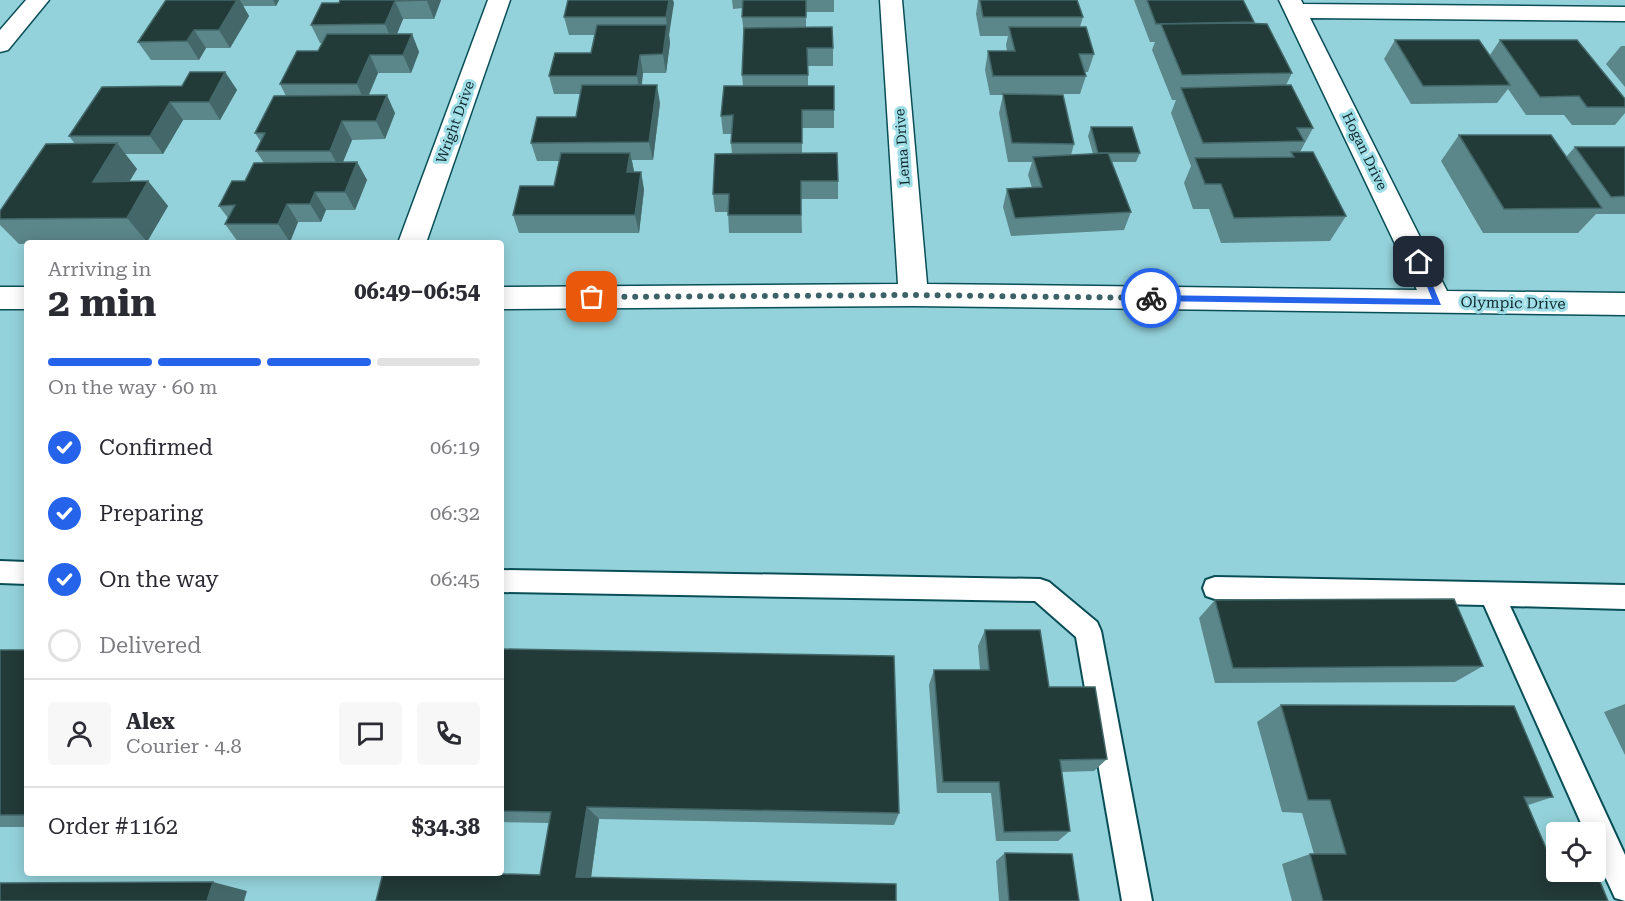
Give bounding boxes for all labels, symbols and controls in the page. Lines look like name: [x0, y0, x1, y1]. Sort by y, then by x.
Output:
street label: Wright Drive: [433, 78, 477, 165]
street label: Lema Drive: [891, 108, 913, 186]
street label: Hogan Drive: [1339, 110, 1391, 193]
pin: [1393, 236, 1444, 287]
icon: home: [1402, 245, 1435, 278]
text: Arriving in: [48, 257, 151, 281]
courier: [1121, 268, 1181, 328]
pin: [566, 271, 617, 322]
text: 06:49–06:54: [354, 279, 480, 304]
text: 2 min: [48, 280, 156, 326]
icon: bag: [575, 280, 608, 313]
icon: bike: [1135, 282, 1168, 315]
street label: Olympic Drive: [1460, 293, 1566, 313]
text: On the way · 60 m: [48, 375, 218, 399]
icon: check: [48, 431, 81, 464]
text: Confirmed: [99, 435, 213, 460]
text: 06:19: [430, 435, 480, 459]
icon: check: [48, 497, 81, 530]
text: Preparing: [99, 501, 203, 526]
text: 06:32: [430, 501, 480, 525]
icon: check: [48, 563, 81, 596]
text: On the way: [99, 567, 219, 592]
text: 06:45: [430, 567, 480, 591]
text: Delivered: [99, 633, 201, 658]
button: person: [48, 702, 111, 765]
button: chat: [339, 702, 402, 765]
button: phone: [417, 702, 480, 765]
text: Alex: [126, 709, 175, 734]
text: Courier · 4.8: [126, 734, 242, 758]
text: Order #1162: [48, 814, 178, 839]
text: $34.38: [411, 814, 480, 839]
map controls: [1546, 822, 1606, 882]
button: locate: [1546, 822, 1606, 882]

